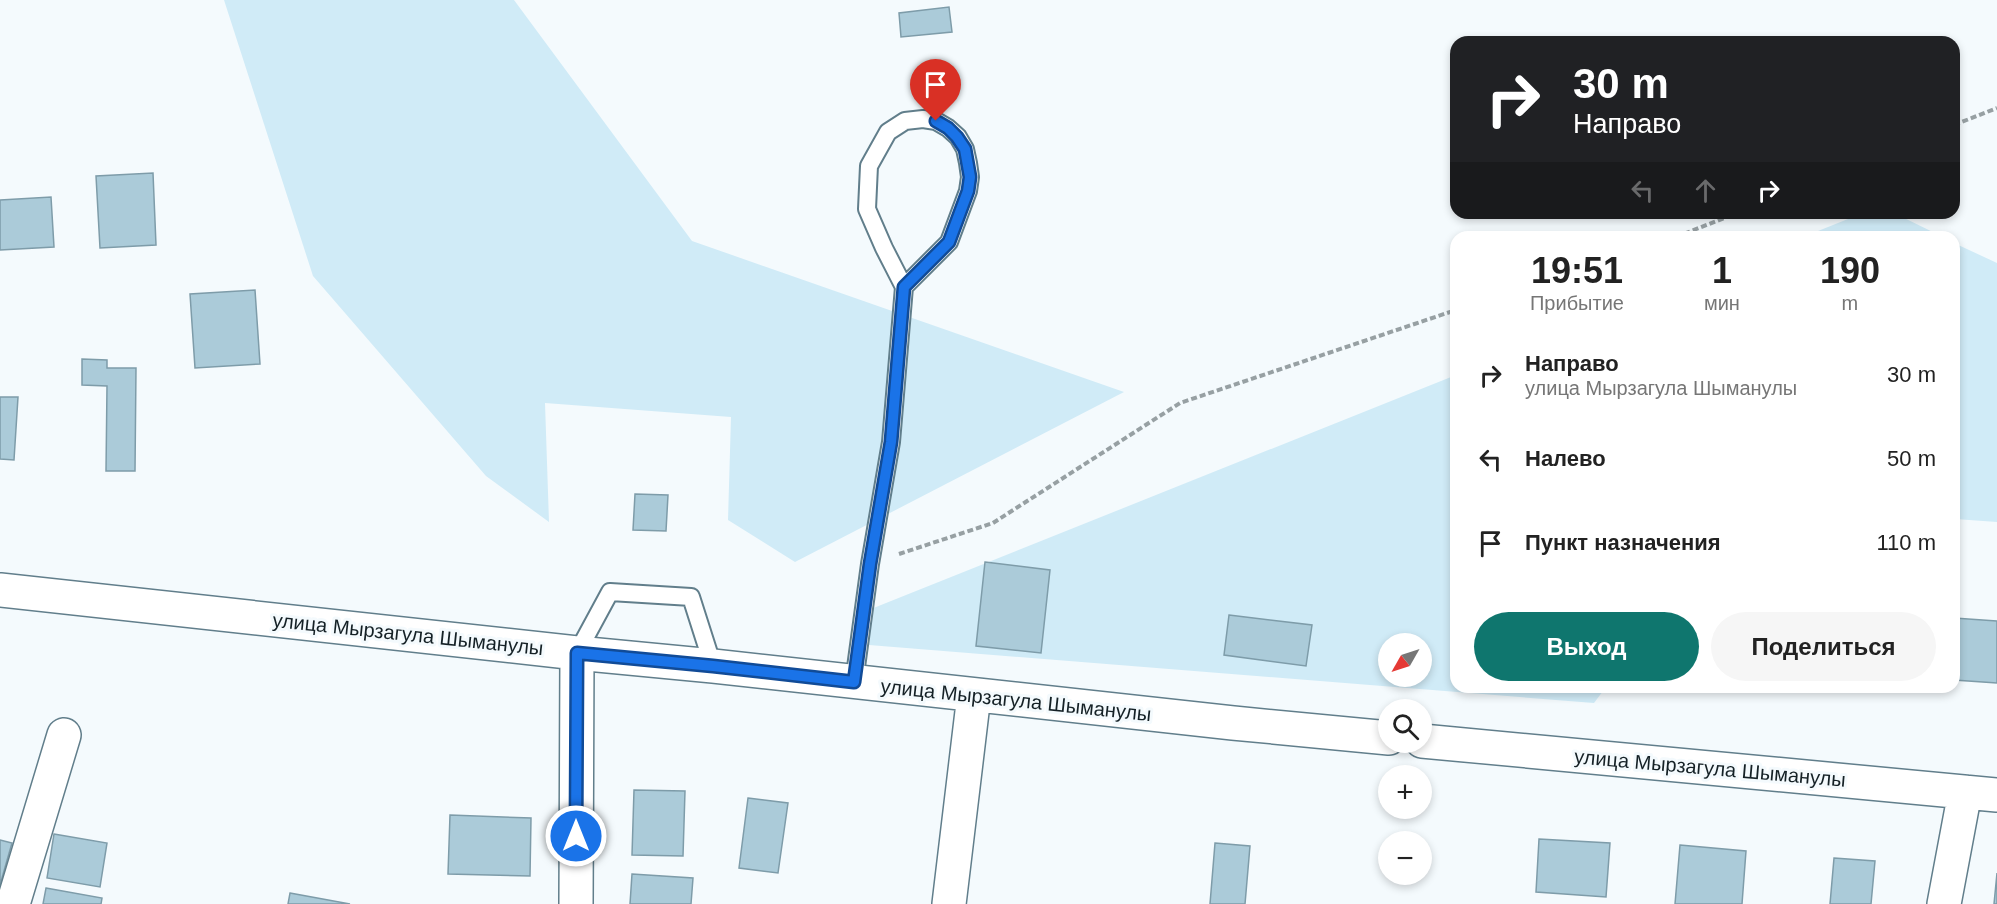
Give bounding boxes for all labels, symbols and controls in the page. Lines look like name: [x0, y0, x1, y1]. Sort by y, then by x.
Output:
pin: [910, 59, 961, 121]
icon: right: [1474, 60, 1552, 138]
text: 30 m: [1573, 60, 1669, 107]
icon: arrive: [919, 68, 952, 101]
text: Направо: [1573, 109, 1681, 139]
icon: left: [1626, 174, 1659, 207]
icon: ahead: [1689, 174, 1722, 207]
icon: right: [1752, 174, 1785, 207]
text: 19:51: [1531, 250, 1623, 291]
text: 1: [1712, 250, 1732, 291]
text: 190: [1820, 250, 1880, 291]
text: Прибытие: [1530, 292, 1624, 314]
text: мин: [1704, 292, 1740, 314]
text: m: [1842, 292, 1858, 314]
text: Направо: [1525, 351, 1619, 376]
icon: right: [1474, 359, 1507, 392]
text: 30 m: [1887, 362, 1936, 387]
text: улица Мырзагула Шыманулы: [1525, 377, 1797, 399]
icon: left: [1474, 443, 1507, 476]
text: Налево: [1525, 446, 1606, 471]
text: 50 m: [1887, 446, 1936, 471]
icon: arrive: [1474, 527, 1507, 560]
text: Пункт назначения: [1525, 530, 1721, 555]
text: 110 m: [1876, 530, 1936, 555]
street label: улица Мырзагула Шыманулы: [271, 609, 545, 659]
button: Выход: [1474, 612, 1699, 681]
button: Поделиться: [1711, 612, 1936, 681]
north arrow: [1378, 633, 1432, 687]
map controls: [1378, 633, 1432, 885]
street label: улица Мырзагула Шыманулы: [879, 675, 1153, 725]
button: search: [1378, 699, 1432, 753]
street label: улица Мырзагула Шыманулы: [1573, 745, 1847, 791]
button: +: [1378, 765, 1432, 819]
position arrow: [544, 804, 608, 868]
button: −: [1378, 831, 1432, 885]

